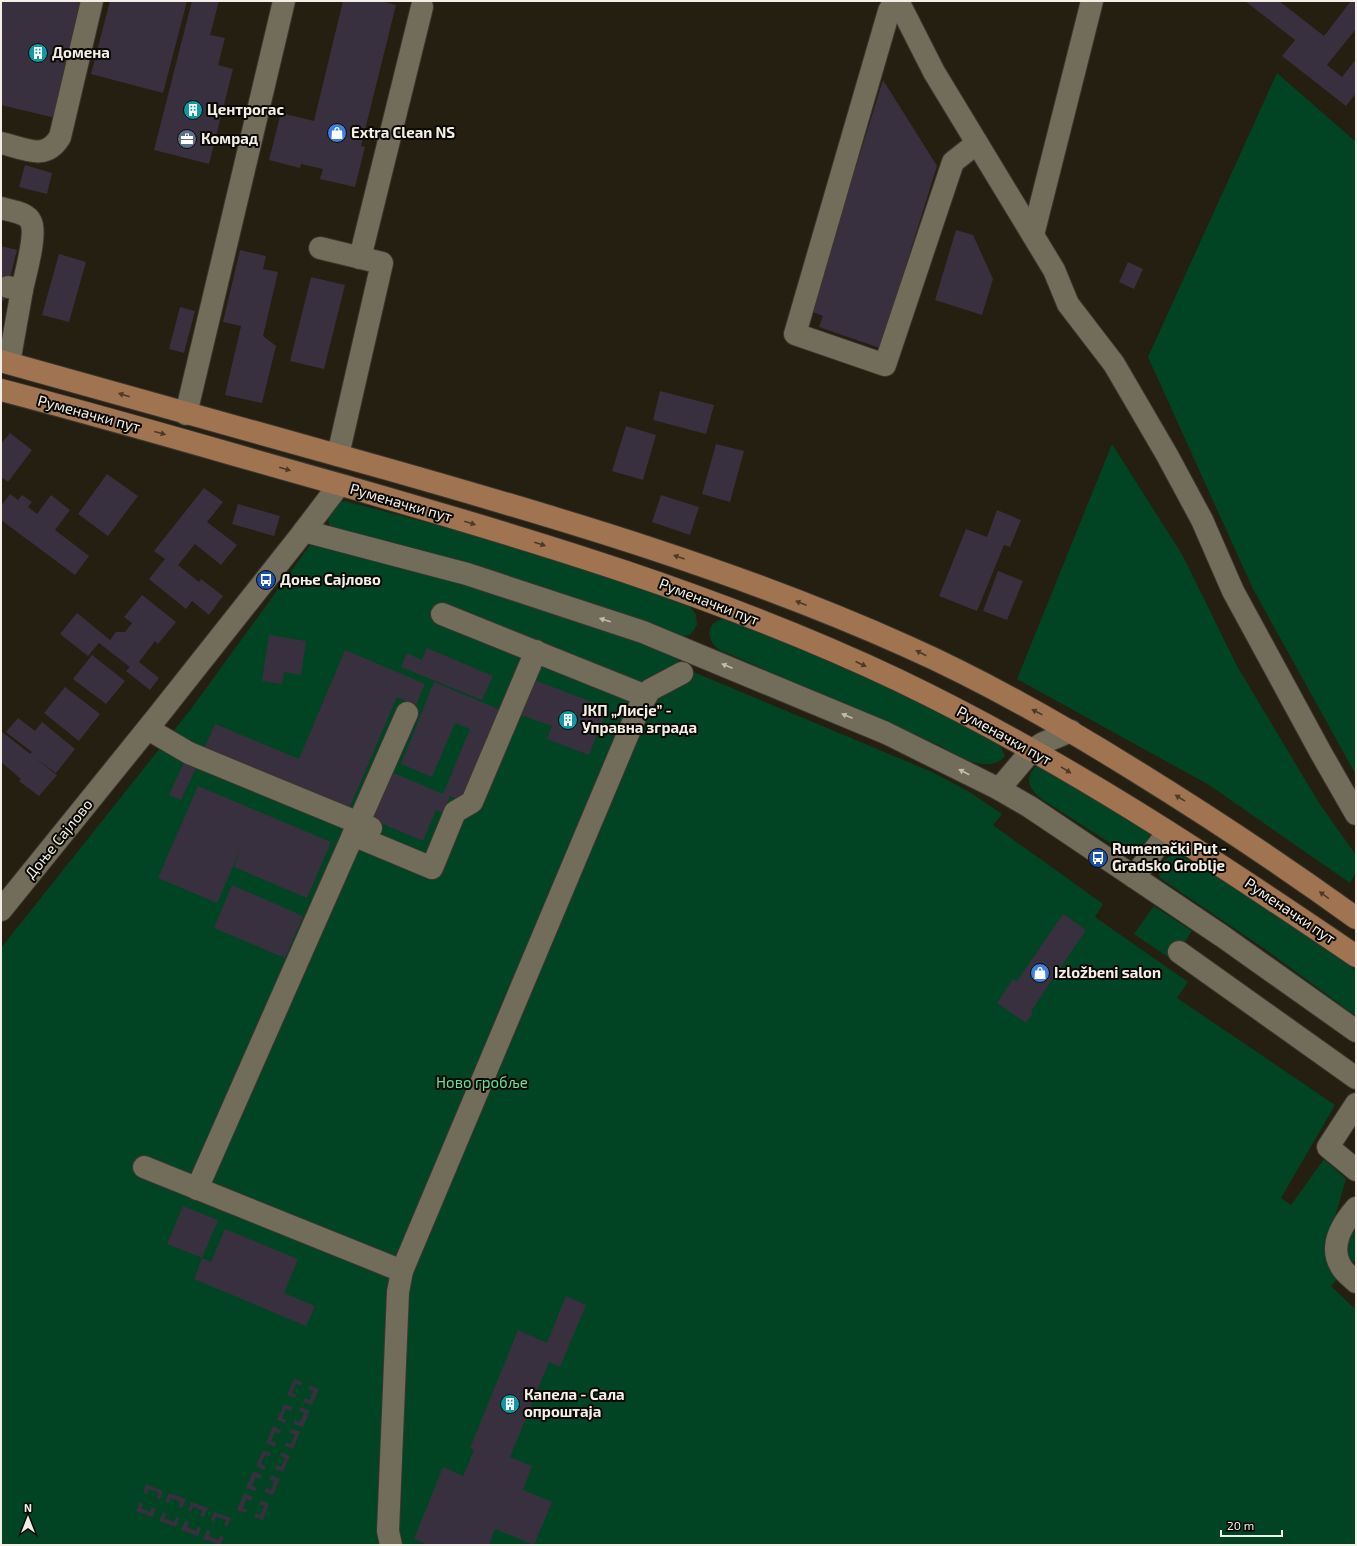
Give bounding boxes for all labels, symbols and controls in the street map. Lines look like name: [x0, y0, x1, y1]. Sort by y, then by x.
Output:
building icon: Домена: [27, 42, 49, 64]
place label: Домена: [52, 43, 110, 61]
building icon: Центрогас: [182, 99, 204, 121]
place label: Центрогас: [207, 100, 284, 118]
shop icon: Extra Clean NS: [326, 122, 348, 144]
place label: Extra Clean NS: [351, 123, 455, 141]
office icon: Комрад: [176, 128, 198, 150]
place label: Комрад: [201, 129, 259, 147]
street label: Руменачки пут: [36, 391, 142, 436]
one-way arrow: [118, 392, 130, 398]
one-way arrow: [154, 430, 166, 436]
one-way arrow: [279, 466, 291, 472]
street label: Руменачки пут: [348, 479, 454, 526]
one-way arrow: [465, 520, 477, 526]
one-way arrow: [535, 541, 547, 547]
one-way arrow: [673, 554, 685, 560]
bus stop icon: Доње Сајлово: [255, 569, 277, 591]
place label: Доње Сајлово: [280, 570, 381, 588]
street label: Руменачки пут: [657, 574, 762, 629]
one-way arrow: [794, 599, 806, 605]
one-way arrow: [599, 616, 611, 622]
one-way arrow: [915, 650, 927, 656]
one-way arrow: [856, 661, 867, 667]
one-way arrow: [720, 662, 732, 668]
place label: ЈКП „Лисје” - Управна зграда: [582, 701, 697, 736]
street label: Руменачки пут: [954, 702, 1055, 769]
one-way arrow: [1031, 708, 1043, 715]
building icon: ЈКП „Лисје” - Управна зграда: [557, 709, 579, 731]
one-way arrow: [841, 713, 852, 719]
one-way arrow: [1061, 766, 1071, 774]
one-way arrow: [958, 769, 970, 775]
street label: Доње Сајлово: [21, 795, 97, 882]
one-way arrow: [1174, 795, 1186, 802]
place label: Rumenački Put - Gradsko Groblje: [1112, 839, 1227, 874]
bus stop icon: Rumenački Put - Gradsko Groblje: [1087, 847, 1109, 869]
street label: Руменачки пут: [1241, 873, 1339, 948]
one-way arrow: [1319, 891, 1330, 899]
shop icon: Izložbeni salon: [1029, 962, 1051, 984]
place label: Izložbeni salon: [1054, 963, 1161, 981]
park label: Ново гробље: [436, 1073, 528, 1091]
place label: Капела - Сала опроштаја: [524, 1385, 625, 1420]
building icon: Капела - Сала опроштаја: [499, 1393, 521, 1415]
north arrow: [8, 1498, 48, 1538]
text: N: [24, 1501, 32, 1514]
scale bar: [1221, 1512, 1282, 1538]
text: 20 m: [1227, 1518, 1254, 1532]

